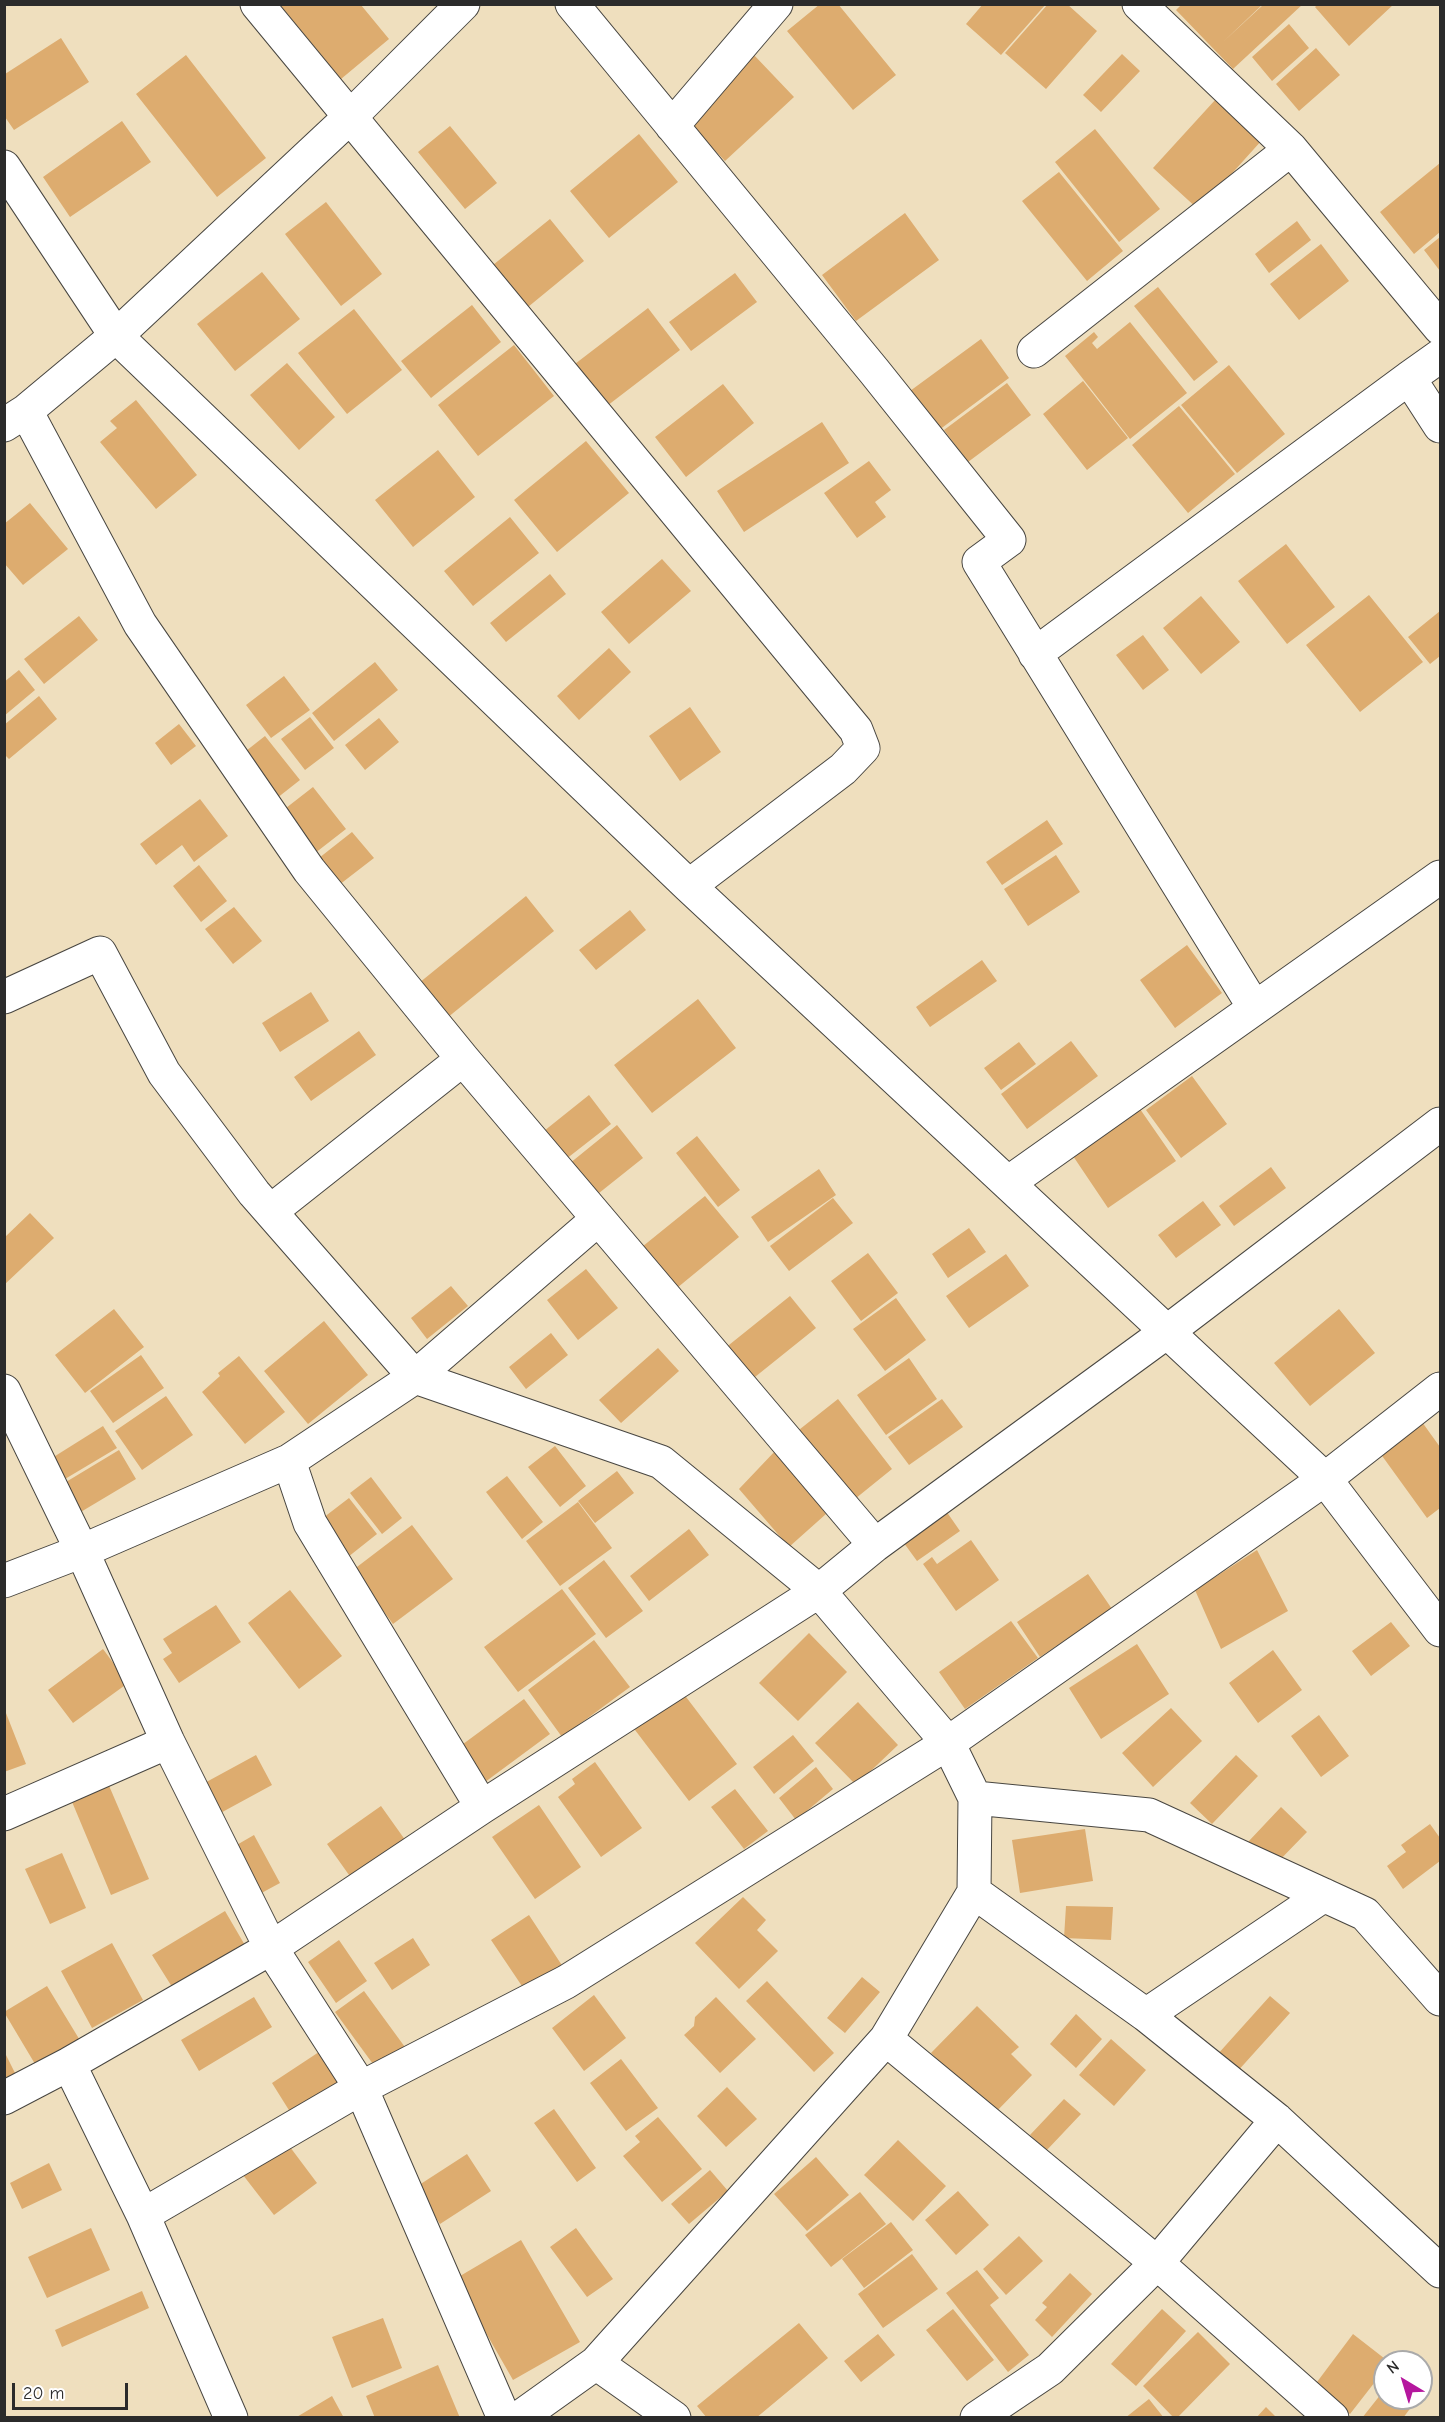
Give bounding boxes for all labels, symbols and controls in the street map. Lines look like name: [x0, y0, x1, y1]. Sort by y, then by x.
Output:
north arrow: [1373, 2350, 1433, 2410]
text: N: [1383, 2357, 1403, 2378]
scale bar: [15, 2371, 130, 2409]
text: 20 m: [23, 2383, 64, 2404]

